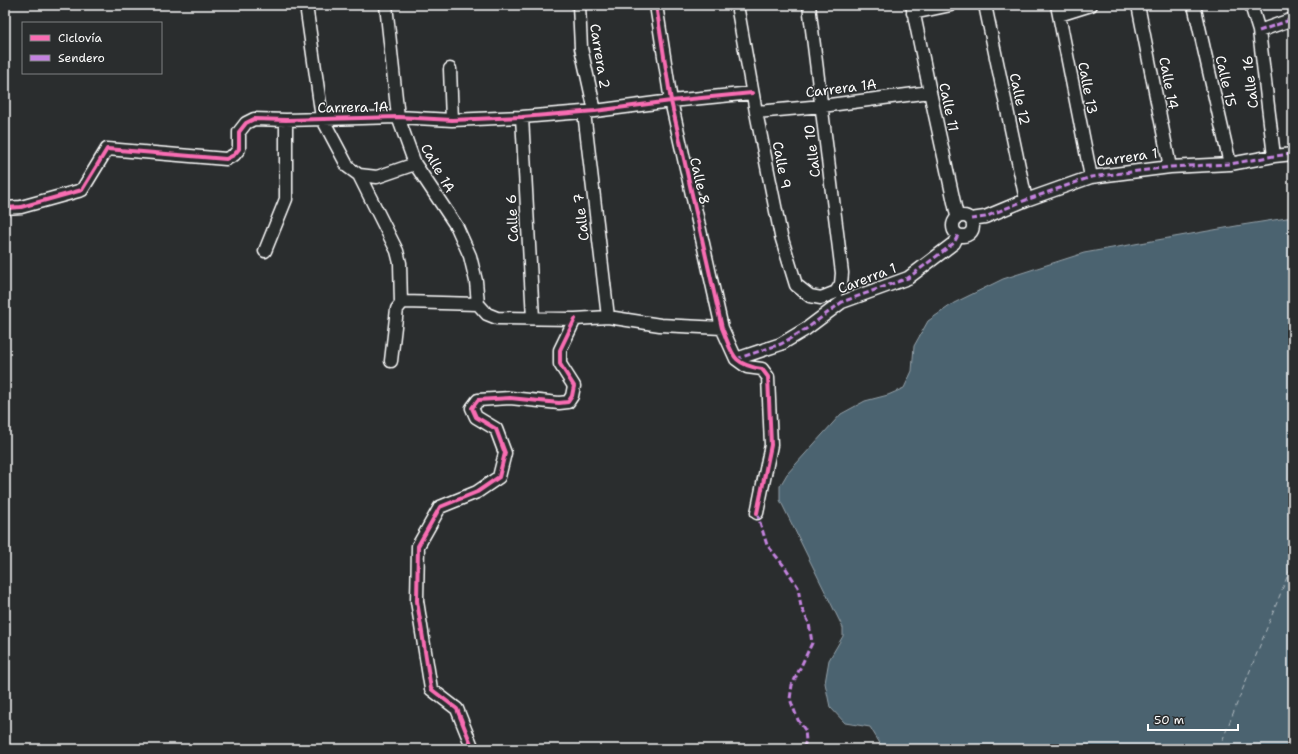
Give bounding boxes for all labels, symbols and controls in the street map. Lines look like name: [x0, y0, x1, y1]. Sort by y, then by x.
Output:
legend: [22, 22, 162, 74]
street label: Carrera 2: [586, 22, 614, 90]
text: Ciclovía: [58, 30, 102, 46]
text: Sendero: [58, 50, 105, 66]
street label: Calle 15: [1211, 54, 1241, 108]
street label: Calle 16: [1238, 54, 1262, 110]
street label: Calle 14: [1155, 55, 1183, 111]
street label: Calle 13: [1074, 60, 1102, 116]
street label: Calle 12: [1006, 71, 1034, 127]
street label: Carrera 1A: [804, 75, 878, 101]
street label: Calle 11: [935, 81, 963, 133]
street label: Carrera 1A: [317, 97, 389, 117]
street label: Calle 10: [800, 123, 824, 179]
street label: Calle 1A: [417, 140, 459, 196]
street label: Calle 9: [769, 140, 795, 190]
street label: Carrera 1: [1095, 144, 1159, 170]
street label: Calle 8: [686, 156, 714, 206]
street label: Calle 7: [569, 192, 593, 242]
street label: Calle 6: [502, 194, 522, 242]
street label: Carerra 1: [835, 259, 899, 297]
scale bar: [1148, 706, 1238, 732]
text: 50 m: [1154, 712, 1184, 728]

